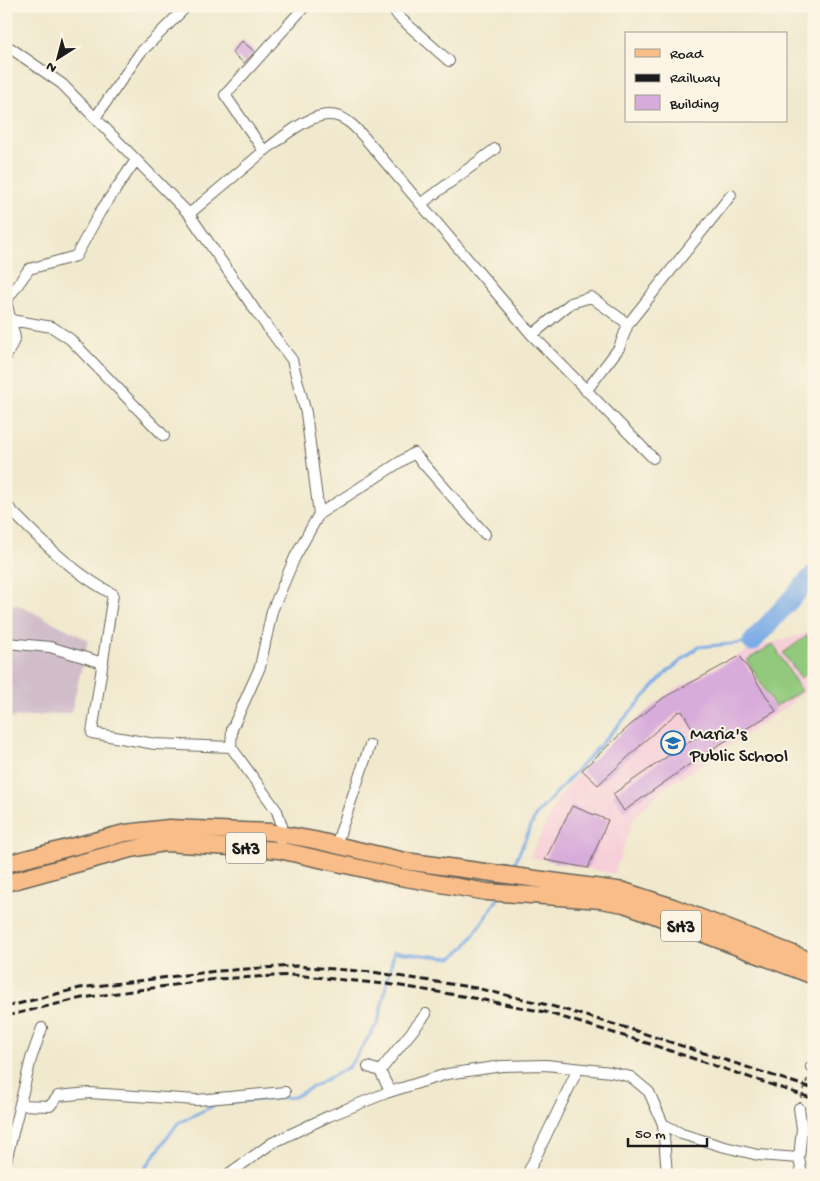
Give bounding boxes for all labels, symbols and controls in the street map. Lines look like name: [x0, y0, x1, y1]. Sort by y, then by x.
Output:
north arrow: [32, 32, 82, 82]
legend: [625, 32, 788, 122]
text: Road: [670, 46, 704, 64]
text: N: [43, 57, 61, 76]
text: Railway: [670, 70, 721, 88]
text: Building: [669, 96, 719, 114]
place label: Maria's Public School: [689, 724, 788, 769]
school or university icon: Maria's Public School: [660, 730, 686, 756]
road number: SH3: [226, 832, 266, 864]
road number: SH3: [661, 910, 701, 941]
scale bar: [628, 1116, 706, 1148]
text: 50 m: [635, 1126, 666, 1144]

